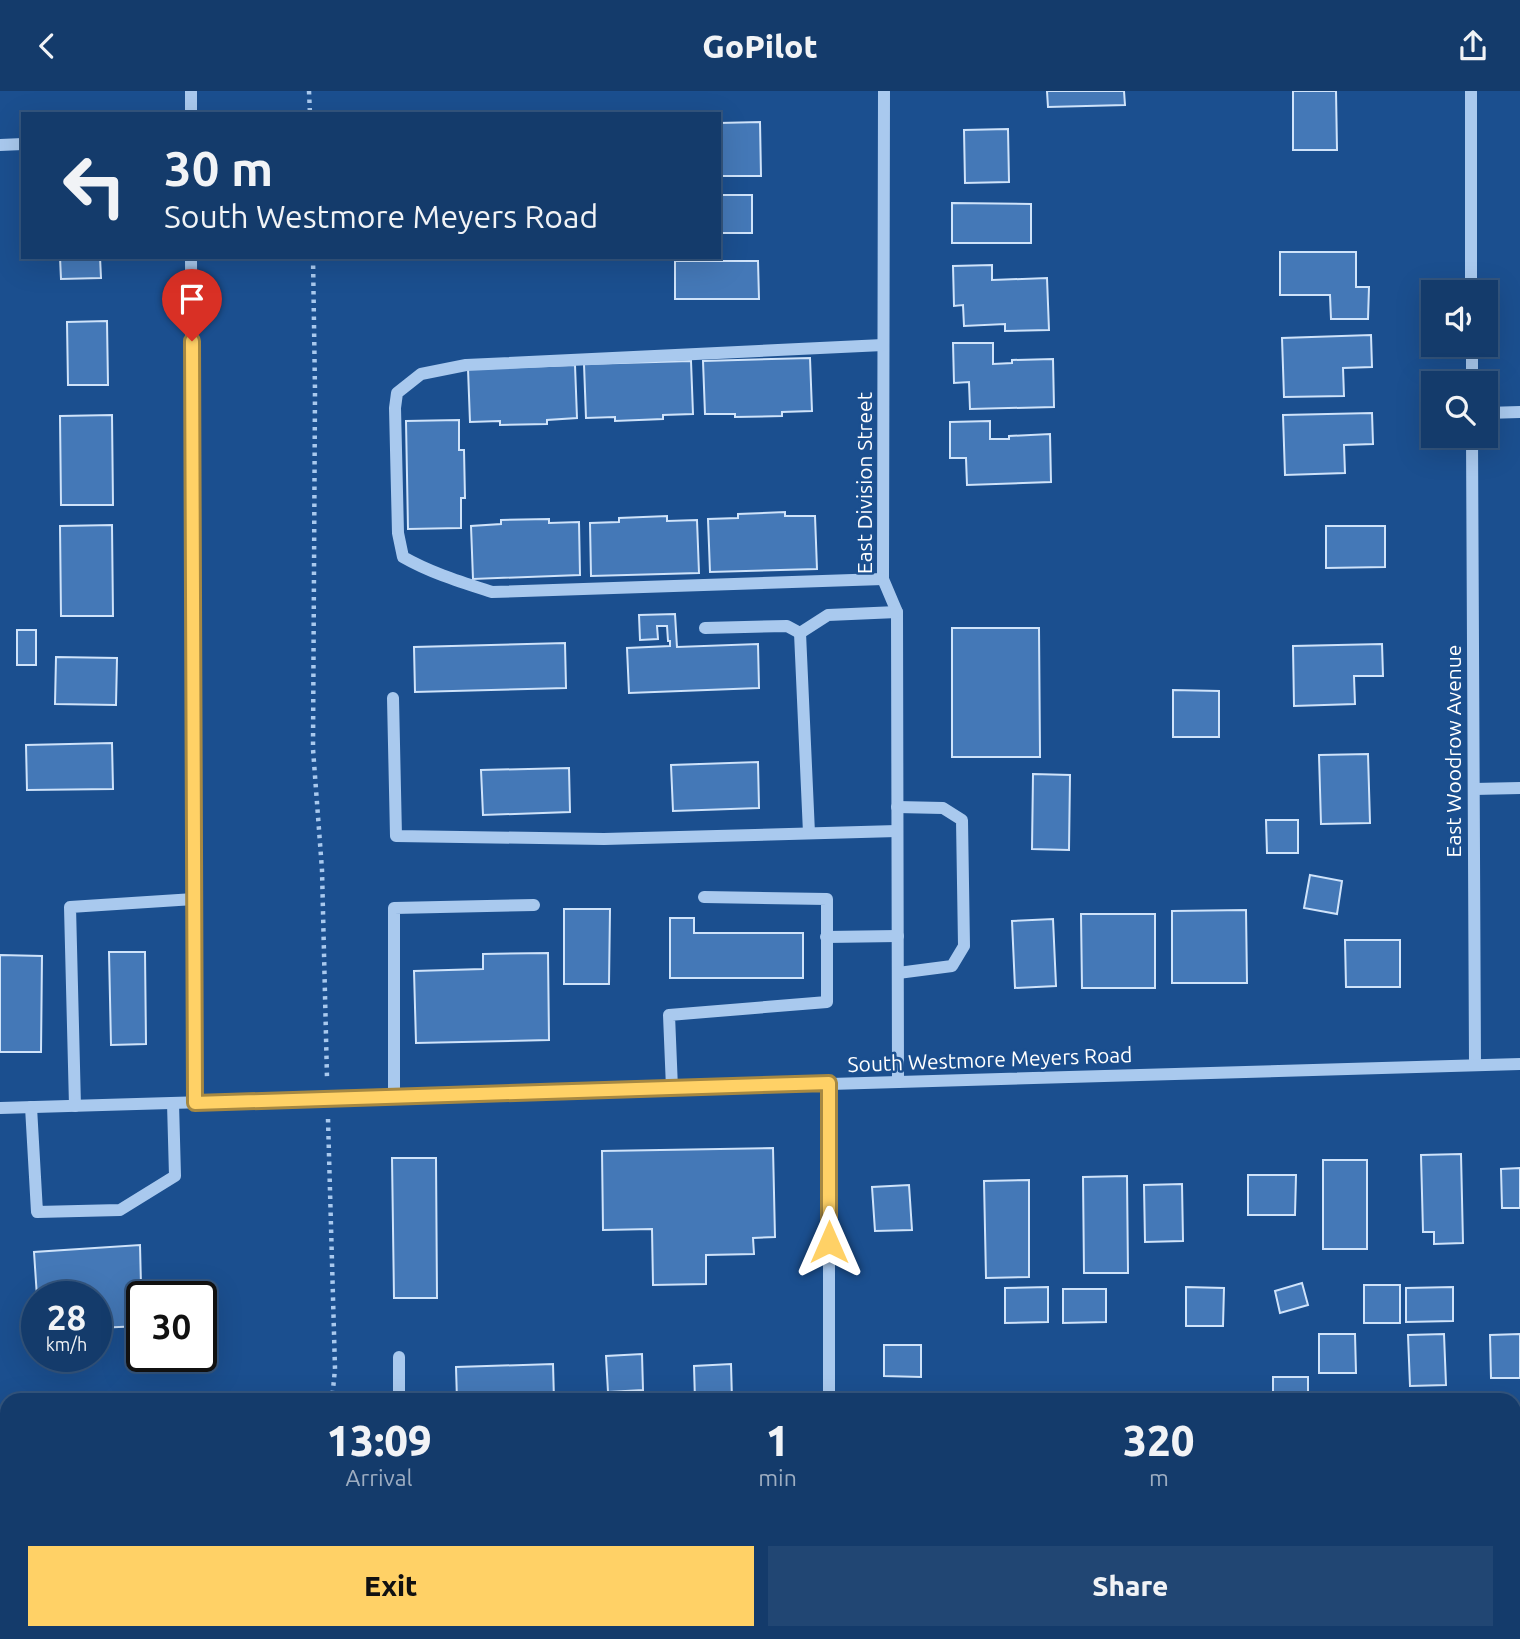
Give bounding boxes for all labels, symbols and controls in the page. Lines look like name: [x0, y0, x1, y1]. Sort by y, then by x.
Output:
icon: back: [28, 27, 66, 65]
icon: share: [1454, 27, 1492, 65]
text: GoPilot: [702, 28, 818, 64]
icon: left: [49, 140, 140, 231]
text: 30 m: [164, 140, 273, 195]
text: South Westmore Meyers Road: [164, 198, 598, 234]
pin: [162, 269, 222, 341]
icon: arrive: [173, 280, 211, 318]
map controls: [1421, 280, 1498, 448]
button: sound: [1421, 280, 1498, 357]
button: search: [1421, 371, 1498, 448]
street label: East Division Street: [852, 392, 876, 574]
street label: East Woodrow Avenue: [1441, 645, 1465, 857]
street label: South Westmore Meyers Road: [847, 1042, 1133, 1076]
position arrow: [792, 1205, 866, 1279]
speed limit sign: 30: [126, 1281, 217, 1372]
text: 28: [47, 1297, 86, 1337]
text: km/h: [46, 1334, 87, 1354]
text: 13:09: [327, 1417, 432, 1464]
text: 1: [766, 1417, 789, 1464]
text: 320: [1123, 1417, 1194, 1464]
text: Arrival: [346, 1465, 413, 1490]
text: min: [758, 1465, 797, 1490]
text: m: [1149, 1465, 1169, 1490]
button: Exit: [28, 1546, 754, 1626]
button: Share: [768, 1546, 1493, 1626]

